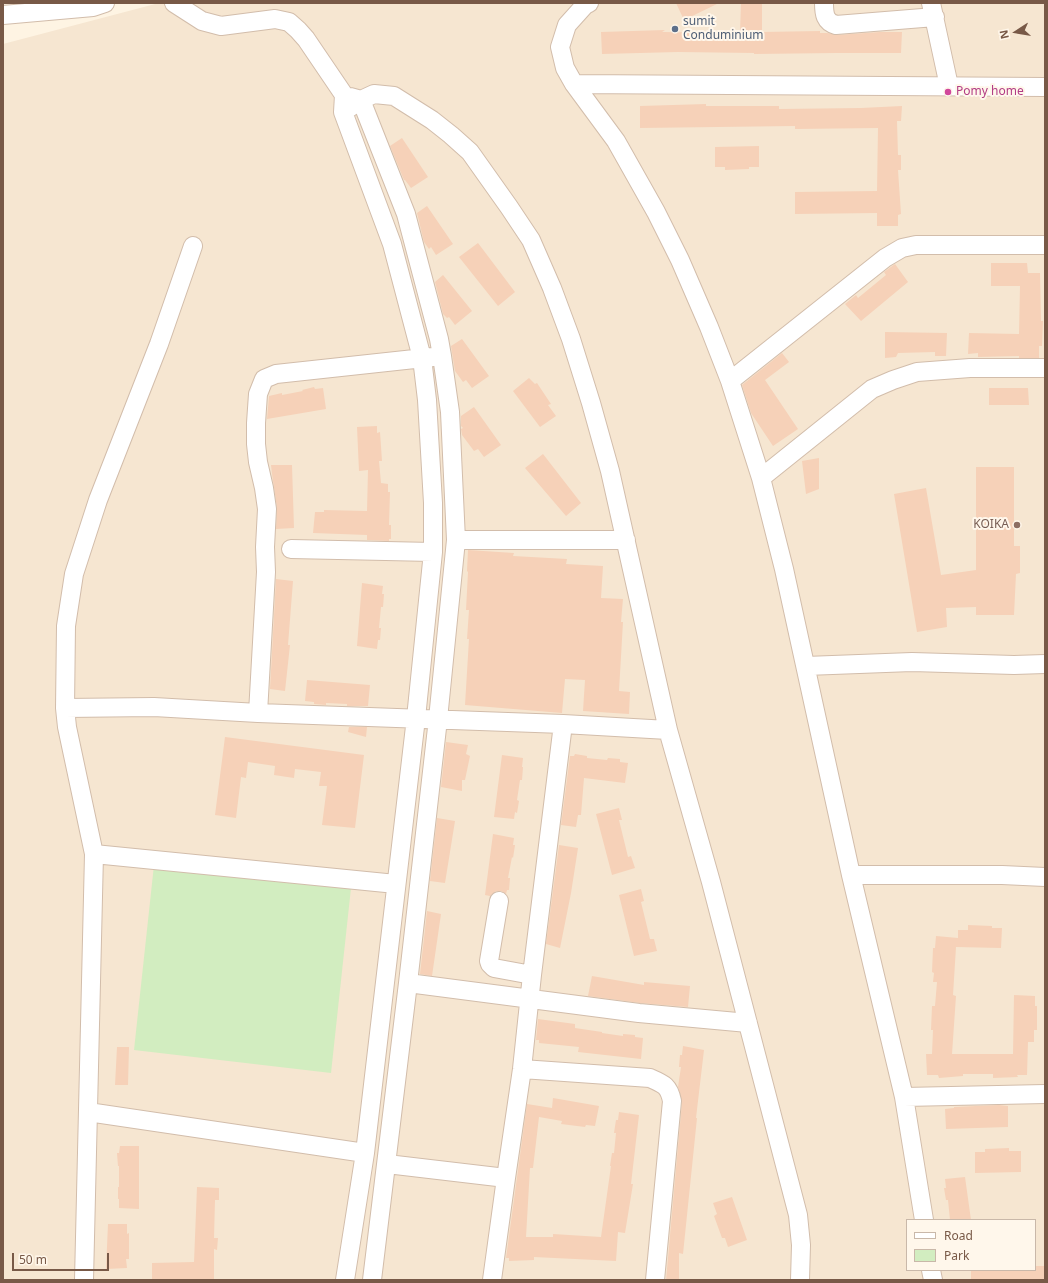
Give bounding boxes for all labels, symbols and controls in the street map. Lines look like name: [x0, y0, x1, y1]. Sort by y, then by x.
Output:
north arrow: [996, 12, 1036, 52]
place label: sumit Conduminium: [683, 15, 764, 43]
marker: sumit Conduminium: [670, 24, 680, 34]
text: N: [996, 29, 1012, 41]
place label: Pomy home: [956, 85, 1024, 99]
marker: Pomy home: [943, 87, 953, 97]
place label: KOIKA: [973, 518, 1009, 532]
marker: KOIKA: [1012, 520, 1022, 530]
legend: [906, 1219, 1036, 1271]
text: Road: [944, 1227, 973, 1244]
scale bar: [14, 1245, 111, 1271]
text: Park: [944, 1247, 969, 1264]
text: 50 m: [19, 1251, 47, 1268]

